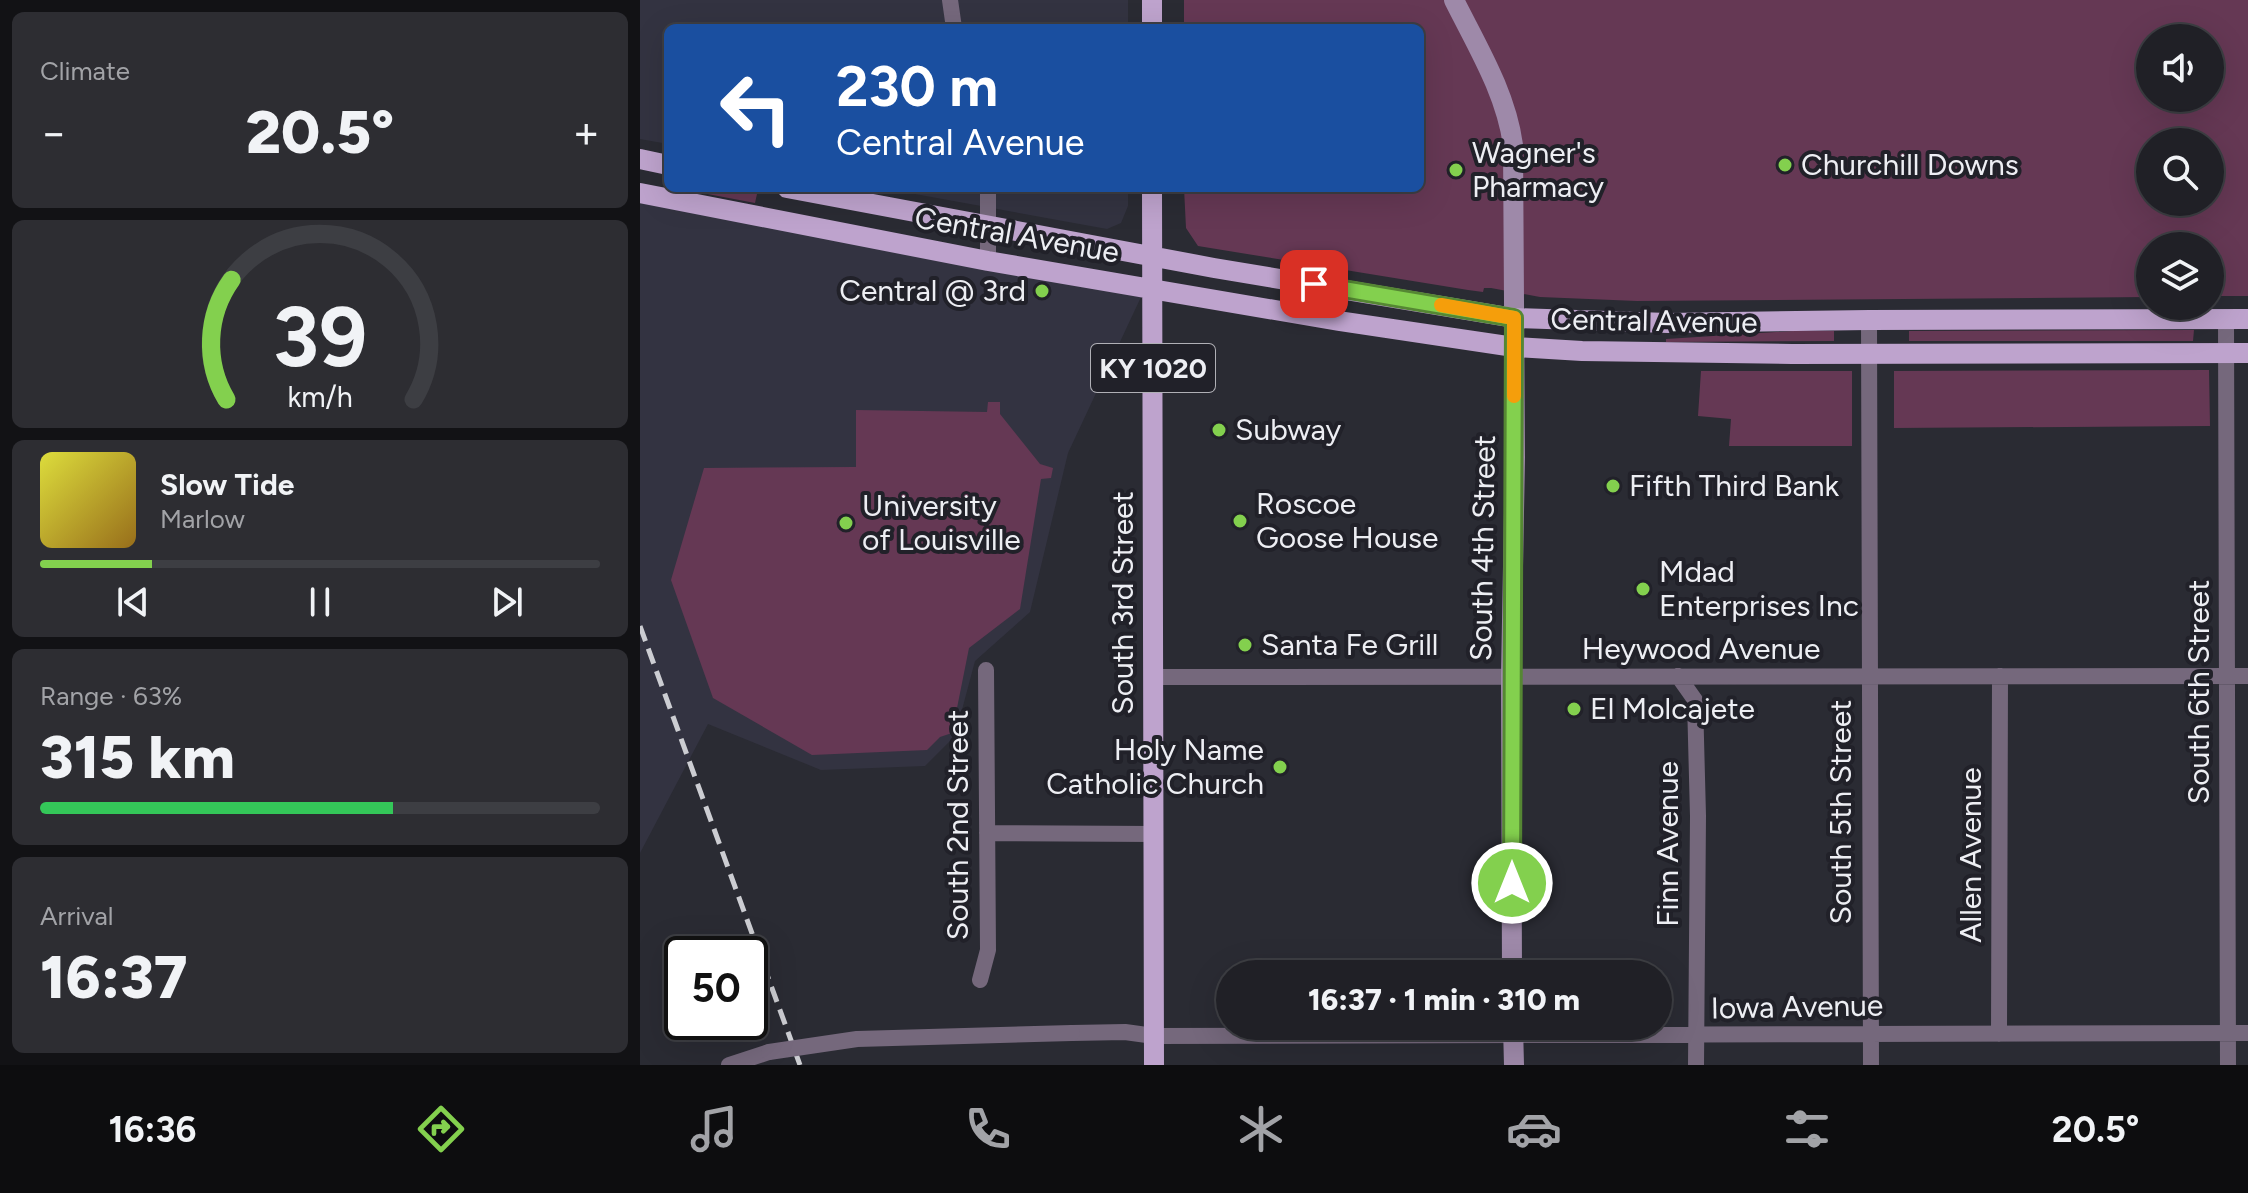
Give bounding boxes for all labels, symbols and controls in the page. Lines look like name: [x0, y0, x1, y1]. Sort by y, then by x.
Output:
map controls: [2136, 24, 2224, 320]
button: sound: [2136, 24, 2224, 112]
text: 230 m: [836, 53, 998, 120]
text: Climate: [40, 55, 130, 87]
icon: left: [704, 56, 808, 160]
text: 20.5°: [246, 96, 394, 168]
text: −: [40, 106, 67, 159]
text: +: [573, 106, 600, 159]
text: Central Avenue: [836, 121, 1084, 164]
button: search: [2136, 128, 2224, 216]
place label: Wagner's Pharmacy: [1472, 134, 1604, 205]
place label: Churchill Downs: [1801, 146, 2019, 183]
marker: Churchill Downs: [1776, 156, 1794, 174]
marker: Wagner's Pharmacy: [1447, 161, 1465, 179]
street label: Central Avenue: [912, 198, 1122, 271]
button: layers: [2136, 232, 2224, 320]
pin: [1280, 250, 1348, 318]
icon: arrive: [1292, 262, 1336, 306]
place label: Central @ 3rd: [839, 272, 1026, 309]
marker: Central @ 3rd: [1033, 282, 1051, 300]
text: 39: [273, 287, 367, 387]
street label: Central Avenue: [1550, 300, 1758, 341]
road number: KY 1020: [1091, 344, 1215, 392]
text: km/h: [287, 380, 353, 414]
place label: Subway: [1235, 411, 1342, 448]
marker: Subway: [1210, 421, 1228, 439]
street label: South 4th Street: [1462, 435, 1503, 661]
text: Slow Tide: [160, 466, 294, 503]
place label: Fifth Third Bank: [1629, 467, 1840, 504]
marker: Fifth Third Bank: [1604, 477, 1622, 495]
place label: Roscoe Goose House: [1256, 485, 1438, 556]
place label: University of Louisville: [862, 487, 1021, 558]
street label: South 3rd Street: [1104, 491, 1141, 715]
text: Marlow: [160, 503, 245, 535]
marker: Roscoe Goose House: [1231, 512, 1249, 530]
marker: University of Louisville: [837, 514, 855, 532]
place label: Mdad Enterprises Inc: [1659, 553, 1859, 624]
icon: previous: [111, 580, 155, 624]
icon: pause: [298, 580, 342, 624]
icon: next: [485, 580, 529, 624]
marker: Mdad Enterprises Inc: [1634, 580, 1652, 598]
street label: South 6th Street: [2180, 580, 2217, 804]
place label: Santa Fe Grill: [1261, 626, 1438, 663]
street label: Heywood Avenue: [1582, 630, 1820, 667]
marker: Santa Fe Grill: [1236, 636, 1254, 654]
text: Range · 63%: [40, 680, 182, 712]
place label: El Molcajete: [1590, 690, 1755, 727]
marker: El Molcajete: [1565, 700, 1583, 718]
street label: South 5th Street: [1822, 700, 1859, 924]
street label: South 2nd Street: [939, 710, 976, 940]
text: 315 km: [40, 721, 235, 793]
place label: Holy Name Catholic Church: [1046, 731, 1264, 802]
marker: Holy Name Catholic Church: [1271, 758, 1289, 776]
street label: Finn Avenue: [1649, 761, 1686, 927]
street label: Allen Avenue: [1952, 767, 1989, 943]
position arrow: [1470, 841, 1554, 925]
text: Arrival: [40, 900, 113, 932]
speed limit sign: 50: [664, 936, 768, 1040]
text: 16:37: [40, 941, 188, 1013]
text: 16:37 · 1 min · 310 m: [1308, 981, 1580, 1018]
street label: Iowa Avenue: [1710, 986, 1884, 1027]
icon: directions: [413, 1101, 469, 1157]
icon: music: [686, 1101, 742, 1157]
icon: phone: [960, 1101, 1016, 1157]
icon: climate: [1233, 1101, 1289, 1157]
icon: car: [1506, 1101, 1562, 1157]
icon: filters: [1779, 1101, 1835, 1157]
text: 16:36: [109, 1108, 196, 1151]
text: 20.5°: [2052, 1108, 2139, 1151]

